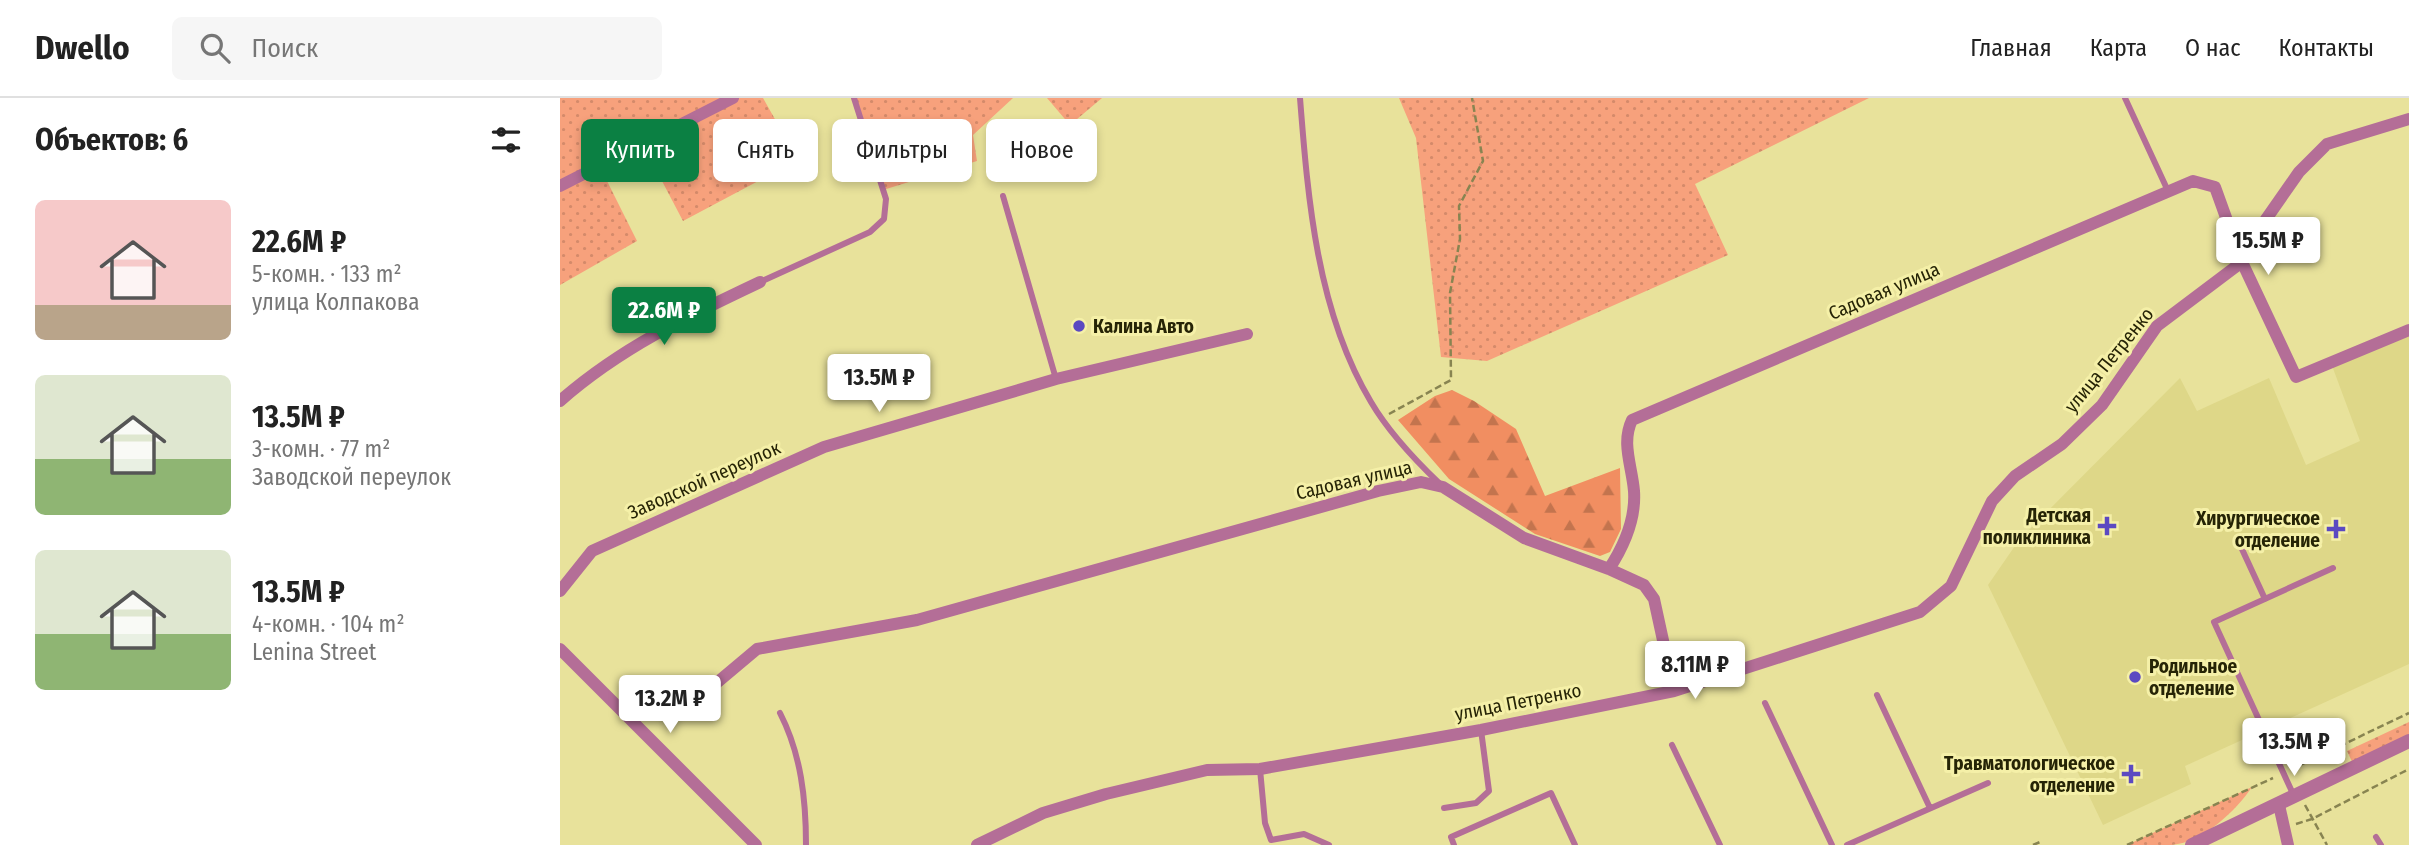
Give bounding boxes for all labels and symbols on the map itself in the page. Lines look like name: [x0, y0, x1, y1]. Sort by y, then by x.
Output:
pin: 15.5M ₽: [2203, 218, 2333, 277]
street label: Садовая улица: [1825, 257, 1943, 325]
pin: 22.6M ₽: [599, 288, 729, 347]
street label: улица Петренко: [2060, 303, 2158, 417]
place label: Калина Авто: [1093, 315, 1194, 338]
marker: Калина Авто: [1071, 318, 1087, 334]
pin: 13.5M ₽: [814, 354, 944, 414]
street label: Заводской переулок: [624, 436, 784, 524]
street label: Садовая улица: [1294, 455, 1414, 505]
place label: Детская поликлиника: [1983, 504, 2091, 549]
place label: Хирургическое отделение: [2195, 507, 2320, 552]
marker: Детская поликлиника: [2097, 516, 2117, 536]
marker: Хирургическое отделение: [2326, 519, 2346, 539]
pin: 8.11M ₽: [1630, 642, 1760, 701]
place label: Родильное отделение: [2149, 655, 2238, 700]
marker: Родильное отделение: [2127, 669, 2143, 685]
pin: 13.2M ₽: [605, 676, 735, 735]
street label: улица Петренко: [1453, 678, 1583, 726]
pin: 13.5M ₽: [2229, 718, 2359, 778]
place label: Травматологическое отделение: [1944, 752, 2115, 797]
marker: Травматологическое отделение: [2121, 764, 2141, 784]

